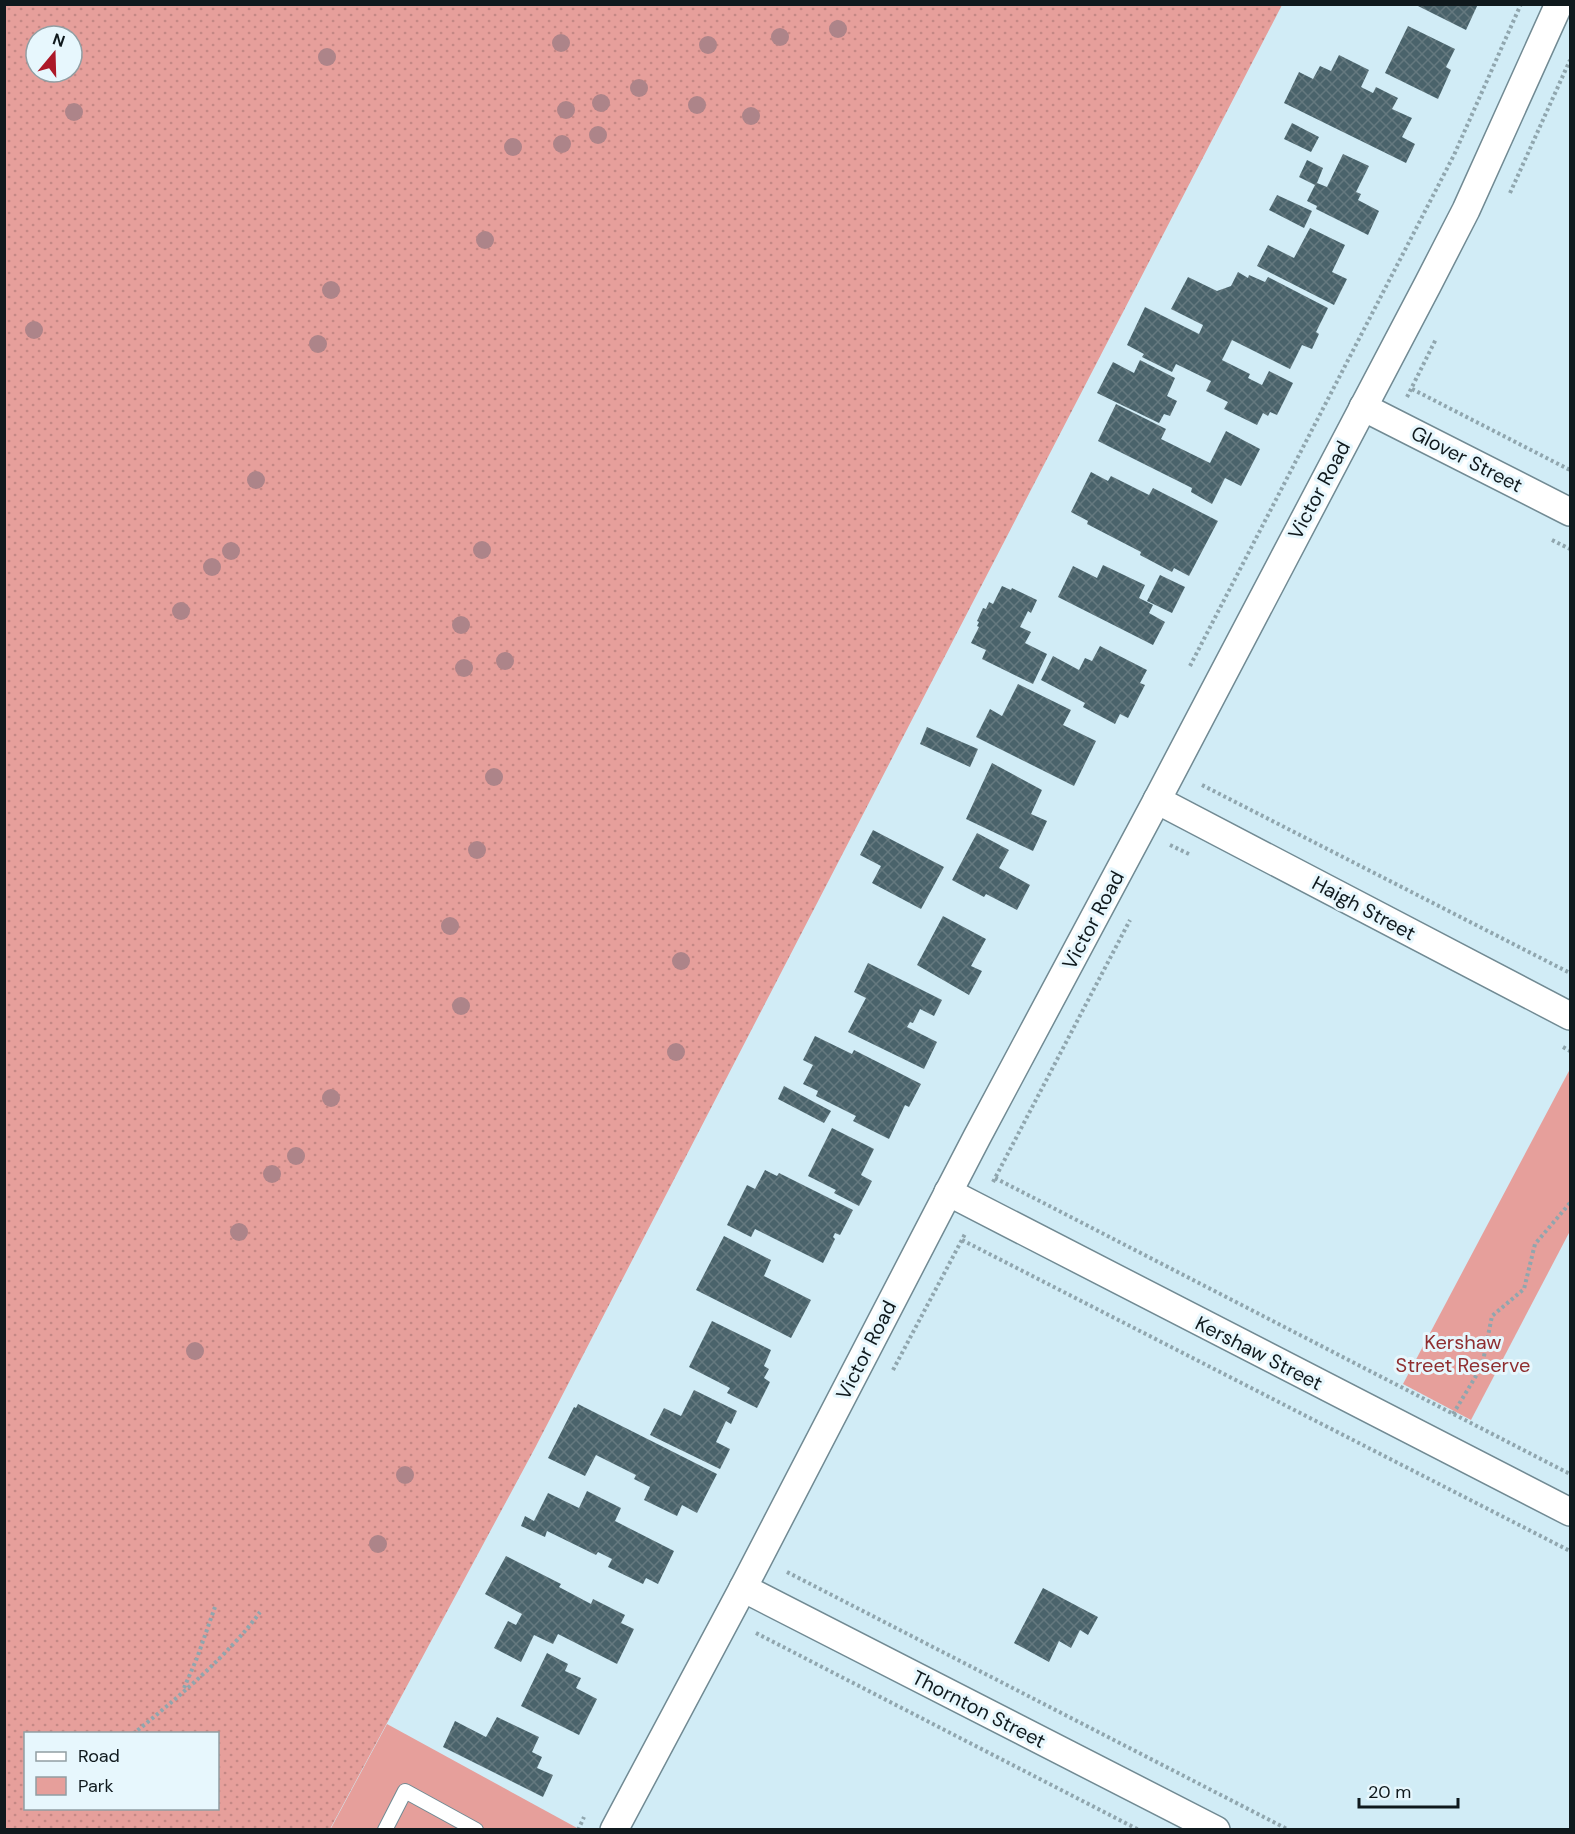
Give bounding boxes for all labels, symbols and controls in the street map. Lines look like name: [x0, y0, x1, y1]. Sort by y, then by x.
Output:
north arrow: [24, 24, 84, 84]
text: N: [50, 28, 68, 52]
street label: Glover Street: [1407, 420, 1527, 498]
street label: Victor Road: [1282, 436, 1356, 544]
street label: Victor Road: [1056, 866, 1130, 974]
street label: Haigh Street: [1308, 870, 1421, 946]
street label: Victor Road: [830, 1296, 902, 1404]
street label: Kershaw Street: [1191, 1310, 1327, 1396]
park label: Kershaw Street Reserve: [1396, 1329, 1530, 1378]
street label: Thornton Street: [908, 1664, 1050, 1754]
legend: [24, 1732, 219, 1810]
text: Road: [78, 1744, 120, 1768]
scale bar: [1359, 1771, 1458, 1809]
text: Park: [78, 1774, 114, 1798]
text: 20 m: [1368, 1780, 1411, 1804]

